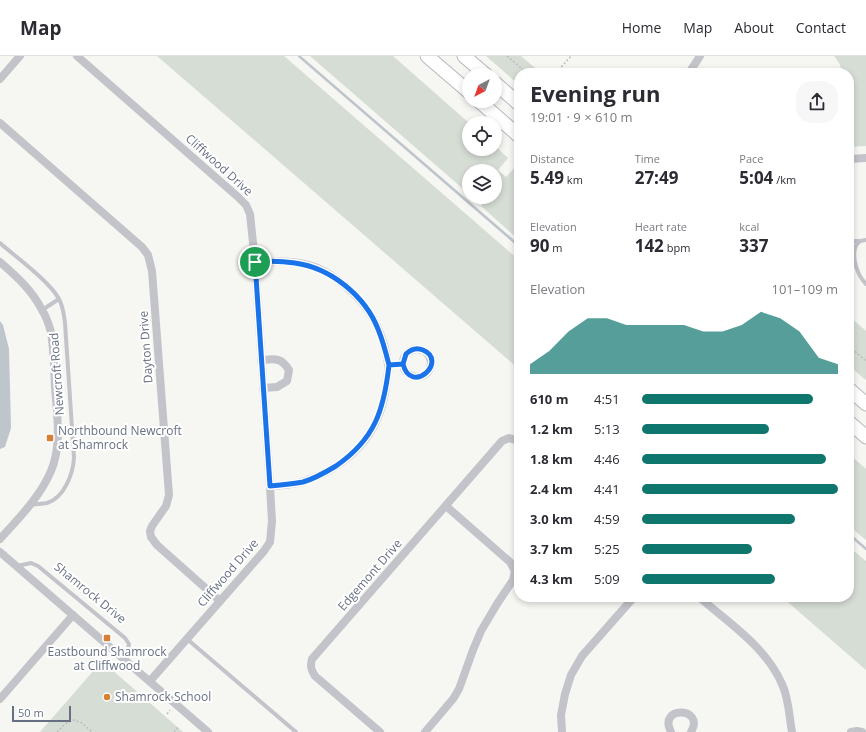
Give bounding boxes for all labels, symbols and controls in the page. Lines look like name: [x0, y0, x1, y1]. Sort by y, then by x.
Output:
text: Map: [20, 15, 61, 41]
text: Home: [622, 18, 661, 37]
text: Map: [683, 18, 712, 37]
text: About: [734, 18, 774, 37]
text: Contact: [796, 18, 846, 37]
north arrow: [462, 68, 502, 108]
map controls: [462, 68, 502, 204]
text: Evening run: [530, 78, 661, 108]
button: share: [796, 81, 838, 123]
text: 19:01 · 9 × 610 m: [530, 108, 633, 126]
button: locate: [462, 116, 502, 156]
street label: Cliffwood Drive: [182, 130, 257, 200]
text: Distance: [530, 151, 574, 166]
text: Time: [635, 151, 660, 166]
text: Pace: [739, 151, 764, 166]
button: layers: [462, 164, 502, 204]
text: 5.49: [530, 166, 564, 189]
text: 27:49: [635, 166, 678, 189]
text: 5:04: [739, 166, 773, 189]
text: km: [564, 172, 583, 187]
text: /km: [773, 172, 796, 187]
text: Elevation: [530, 219, 577, 234]
text: Heart rate: [635, 219, 687, 234]
text: kcal: [739, 219, 759, 234]
text: 90: [530, 234, 549, 257]
text: 142: [635, 234, 664, 257]
text: 337: [739, 234, 769, 257]
text: m: [549, 240, 563, 255]
text: bpm: [664, 240, 690, 255]
pin: [238, 245, 272, 279]
icon: arrive: [244, 251, 266, 273]
text: Elevation: [530, 280, 585, 298]
text: 101–109 m: [771, 280, 838, 298]
street label: Dayton Drive: [134, 310, 157, 384]
street label: Newcroft Road: [45, 332, 68, 416]
text: 610 m: [530, 390, 568, 408]
text: 4:51: [594, 390, 620, 408]
text: 1.2 km: [530, 420, 573, 438]
text: 5:13: [594, 420, 620, 438]
place label: Northbound Newcroft at Shamrock: [58, 422, 182, 453]
marker: Northbound Newcroft at Shamrock: [45, 433, 55, 443]
text: 1.8 km: [530, 450, 573, 468]
text: 4:46: [594, 450, 620, 468]
text: 2.4 km: [530, 480, 573, 498]
text: 4:41: [594, 480, 620, 498]
text: 3.0 km: [530, 510, 573, 528]
text: 4:59: [594, 510, 620, 528]
street label: Cliffwood Drive: [193, 535, 262, 610]
street label: Edgemont Drive: [334, 535, 406, 614]
text: 3.7 km: [530, 540, 573, 558]
text: 5:25: [594, 540, 620, 558]
street label: Shamrock Drive: [51, 558, 130, 627]
text: 4.3 km: [530, 570, 573, 588]
text: 5:09: [594, 570, 620, 588]
marker: Eastbound Shamrock at Cliffwood: [102, 633, 112, 643]
place label: Eastbound Shamrock at Cliffwood: [48, 643, 167, 674]
place label: Shamrock School: [115, 688, 211, 705]
marker: Shamrock School: [102, 692, 112, 702]
scale bar: [12, 704, 71, 723]
text: 50 m: [18, 705, 44, 720]

